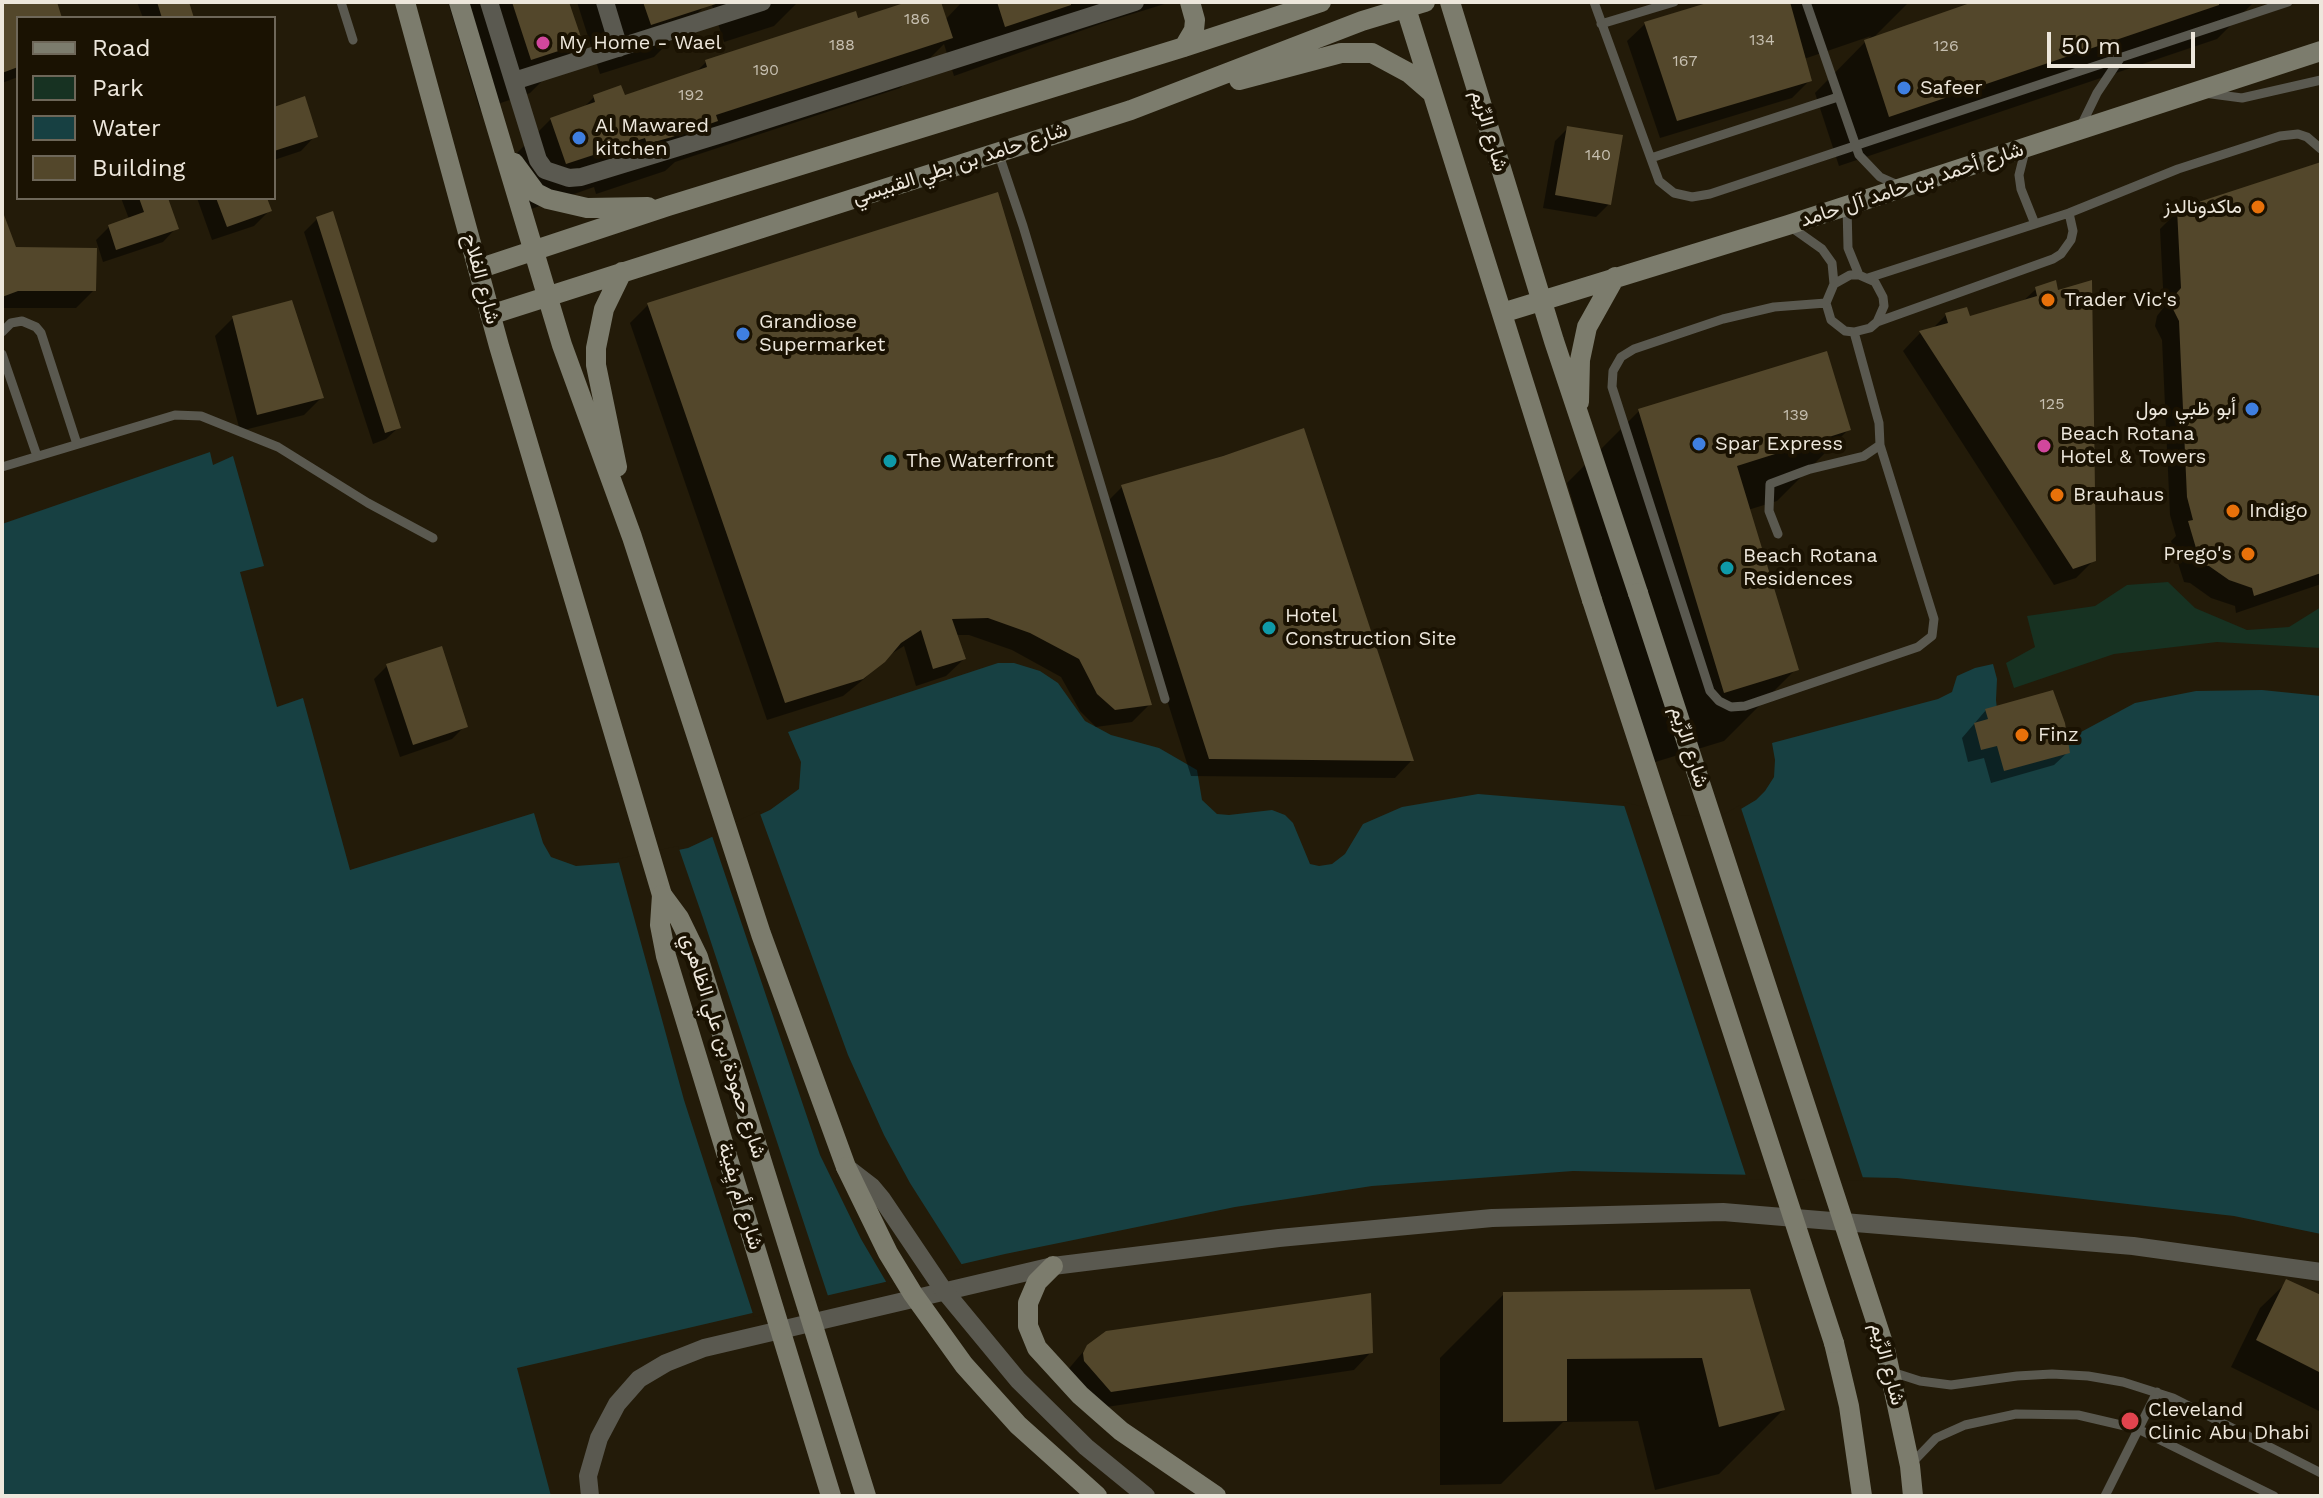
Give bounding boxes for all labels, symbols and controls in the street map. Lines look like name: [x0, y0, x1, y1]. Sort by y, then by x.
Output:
house number: 186: [904, 9, 930, 29]
legend: [16, 16, 276, 200]
scale bar: [2051, 16, 2199, 66]
house number: 134: [1749, 30, 1775, 50]
place label: My Home - Wael: [559, 31, 722, 55]
text: 50 m: [2061, 32, 2121, 60]
text: Road: [92, 34, 151, 62]
marker: My Home - Wael: [534, 34, 552, 52]
house number: 188: [829, 35, 855, 55]
house number: 126: [1933, 36, 1959, 56]
house number: 167: [1673, 51, 1697, 71]
house number: 190: [753, 60, 779, 80]
text: Park: [92, 74, 144, 102]
place label: Safeer: [1920, 76, 1983, 100]
marker: Safeer: [1895, 79, 1913, 97]
house number: 192: [678, 85, 704, 105]
street label: شارع الرِّيم: [1465, 87, 1513, 175]
text: Water: [92, 114, 161, 142]
place label: Al Mawared kitchen: [595, 114, 709, 161]
street label: شارع حامد بن بطي القبيسي: [850, 118, 1070, 210]
marker: Al Mawared kitchen: [570, 129, 588, 147]
street label: شارع أحمد بن حامد آل حامد: [1797, 138, 2027, 232]
house number: 140: [1585, 145, 1611, 165]
text: Building: [92, 154, 185, 182]
place label: ماكدونالدز: [2164, 195, 2242, 219]
marker: ماكدونالدز: [2249, 198, 2267, 216]
street label: شارع الفلاح: [457, 231, 505, 327]
place label: Trader Vic's: [2064, 288, 2177, 312]
marker: Trader Vic's: [2039, 291, 2057, 309]
place label: Grandiose Supermarket: [759, 310, 885, 357]
marker: Grandiose Supermarket: [734, 325, 752, 343]
house number: 125: [2040, 394, 2064, 414]
place label: أبو ظبي مول: [2136, 397, 2236, 421]
marker: أبو ظبي مول: [2243, 400, 2261, 418]
house number: 139: [1783, 405, 1809, 425]
place label: Beach Rotana Hotel & Towers: [2060, 422, 2206, 469]
place label: Spar Express: [1715, 432, 1843, 456]
marker: Spar Express: [1690, 435, 1708, 453]
marker: Beach Rotana Hotel & Towers: [2035, 437, 2053, 455]
place label: The Waterfront: [906, 449, 1054, 473]
marker: The Waterfront: [881, 452, 899, 470]
place label: Brauhaus: [2073, 483, 2164, 507]
marker: Brauhaus: [2048, 486, 2066, 504]
place label: Indigo: [2249, 499, 2308, 523]
marker: Indigo: [2224, 502, 2242, 520]
place label: Prego's: [2163, 542, 2232, 566]
place label: Beach Rotana Residences: [1743, 544, 1877, 591]
marker: Prego's: [2239, 545, 2257, 563]
marker: Beach Rotana Residences: [1718, 559, 1736, 577]
place label: Hotel Construction Site: [1285, 604, 1457, 651]
marker: Hotel Construction Site: [1260, 619, 1278, 637]
street label: شارع الرِّيم: [1665, 703, 1713, 791]
place label: Finz: [2038, 723, 2079, 747]
marker: Finz: [2013, 726, 2031, 744]
street label: شارع حمودة بن علي الظاهري: [675, 930, 771, 1162]
street label: شارع أم يِفينة: [712, 1139, 768, 1253]
street label: شارع الرِّيم: [1865, 1320, 1909, 1408]
place label: Cleveland Clinic Abu Dhabi: [2148, 1398, 2310, 1445]
marker: Cleveland Clinic Abu Dhabi: [2119, 1410, 2141, 1432]

